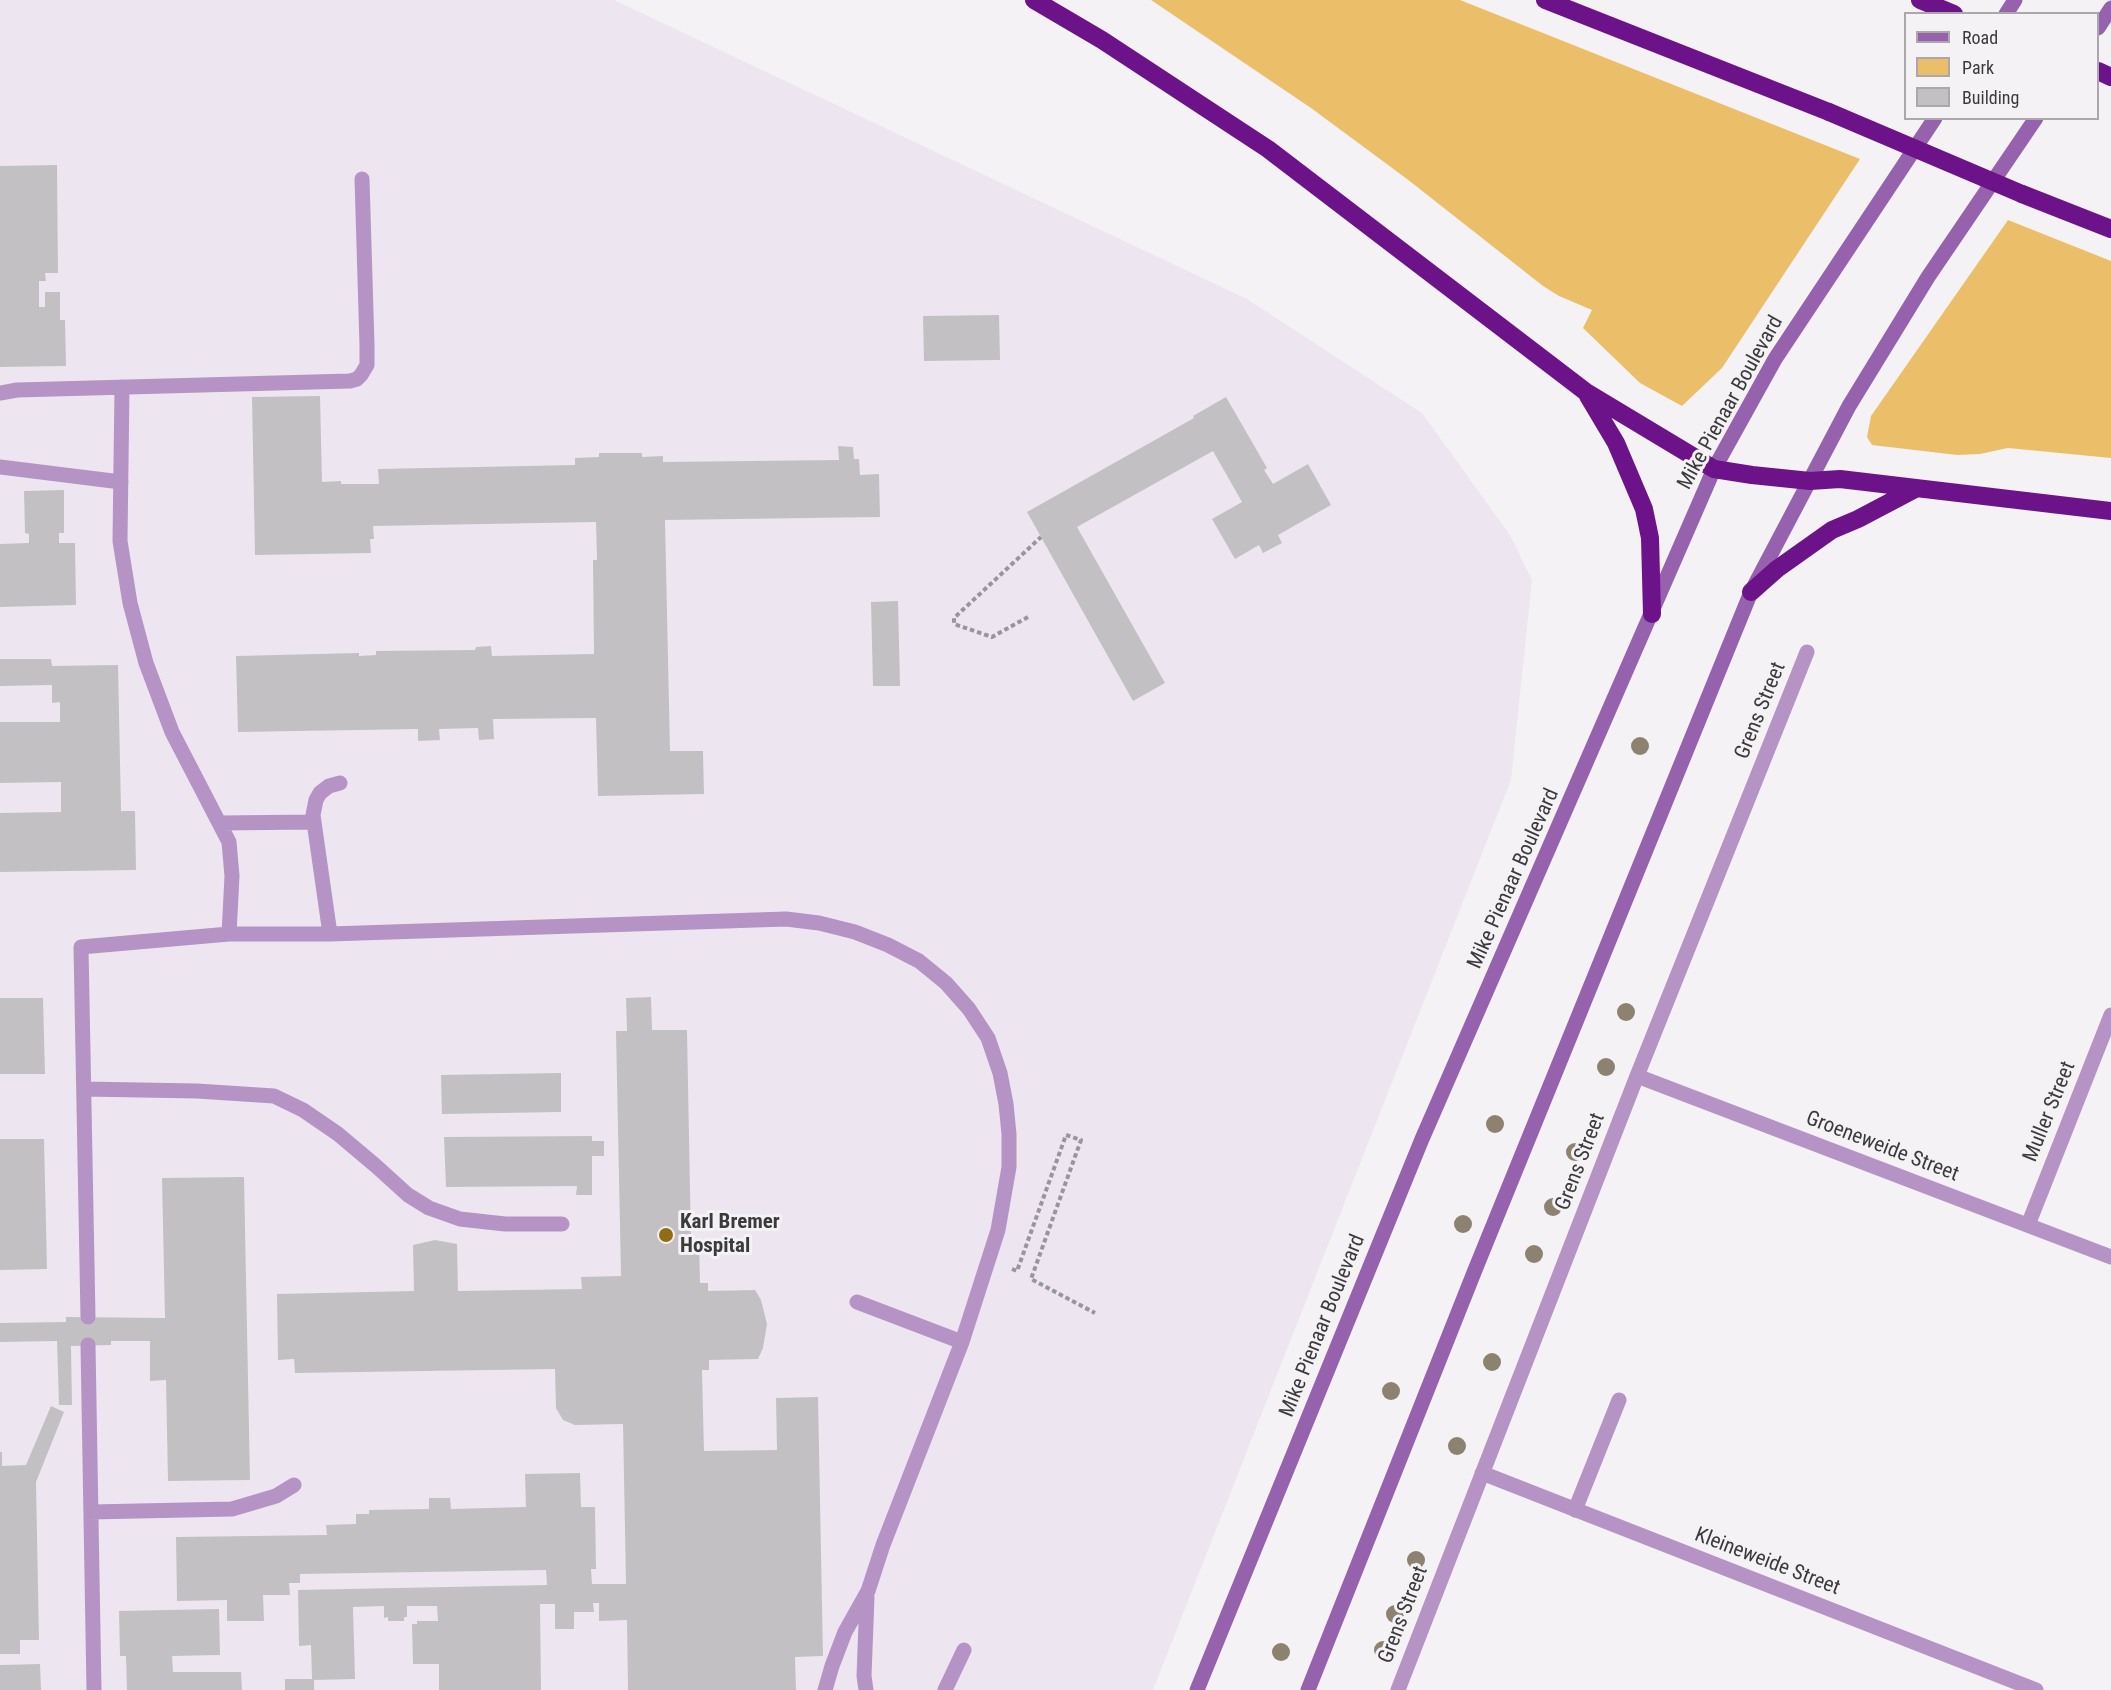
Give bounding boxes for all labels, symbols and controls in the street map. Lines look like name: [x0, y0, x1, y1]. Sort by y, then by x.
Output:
legend: [1904, 12, 2099, 120]
text: Road: [1962, 27, 1998, 48]
text: Park: [1962, 57, 1994, 78]
text: Building: [1962, 87, 2019, 108]
street label: Mike Pienaar Boulevard: [1673, 312, 1789, 494]
street label: Grens Street: [1730, 659, 1792, 763]
street label: Mike Pienaar Boulevard: [1463, 785, 1565, 973]
street label: Muller Street: [2018, 1058, 2082, 1166]
street label: Groeneweide Street: [1802, 1106, 1962, 1188]
street label: Grens Street: [1551, 1110, 1611, 1214]
place label: Karl Bremer Hospital: [680, 1210, 780, 1260]
marker: Karl Bremer Hospital: [657, 1226, 675, 1244]
street label: Mike Pienaar Boulevard: [1275, 1231, 1371, 1421]
street label: Kleineweide Street: [1691, 1523, 1843, 1601]
street label: Grens Street: [1374, 1563, 1434, 1667]

